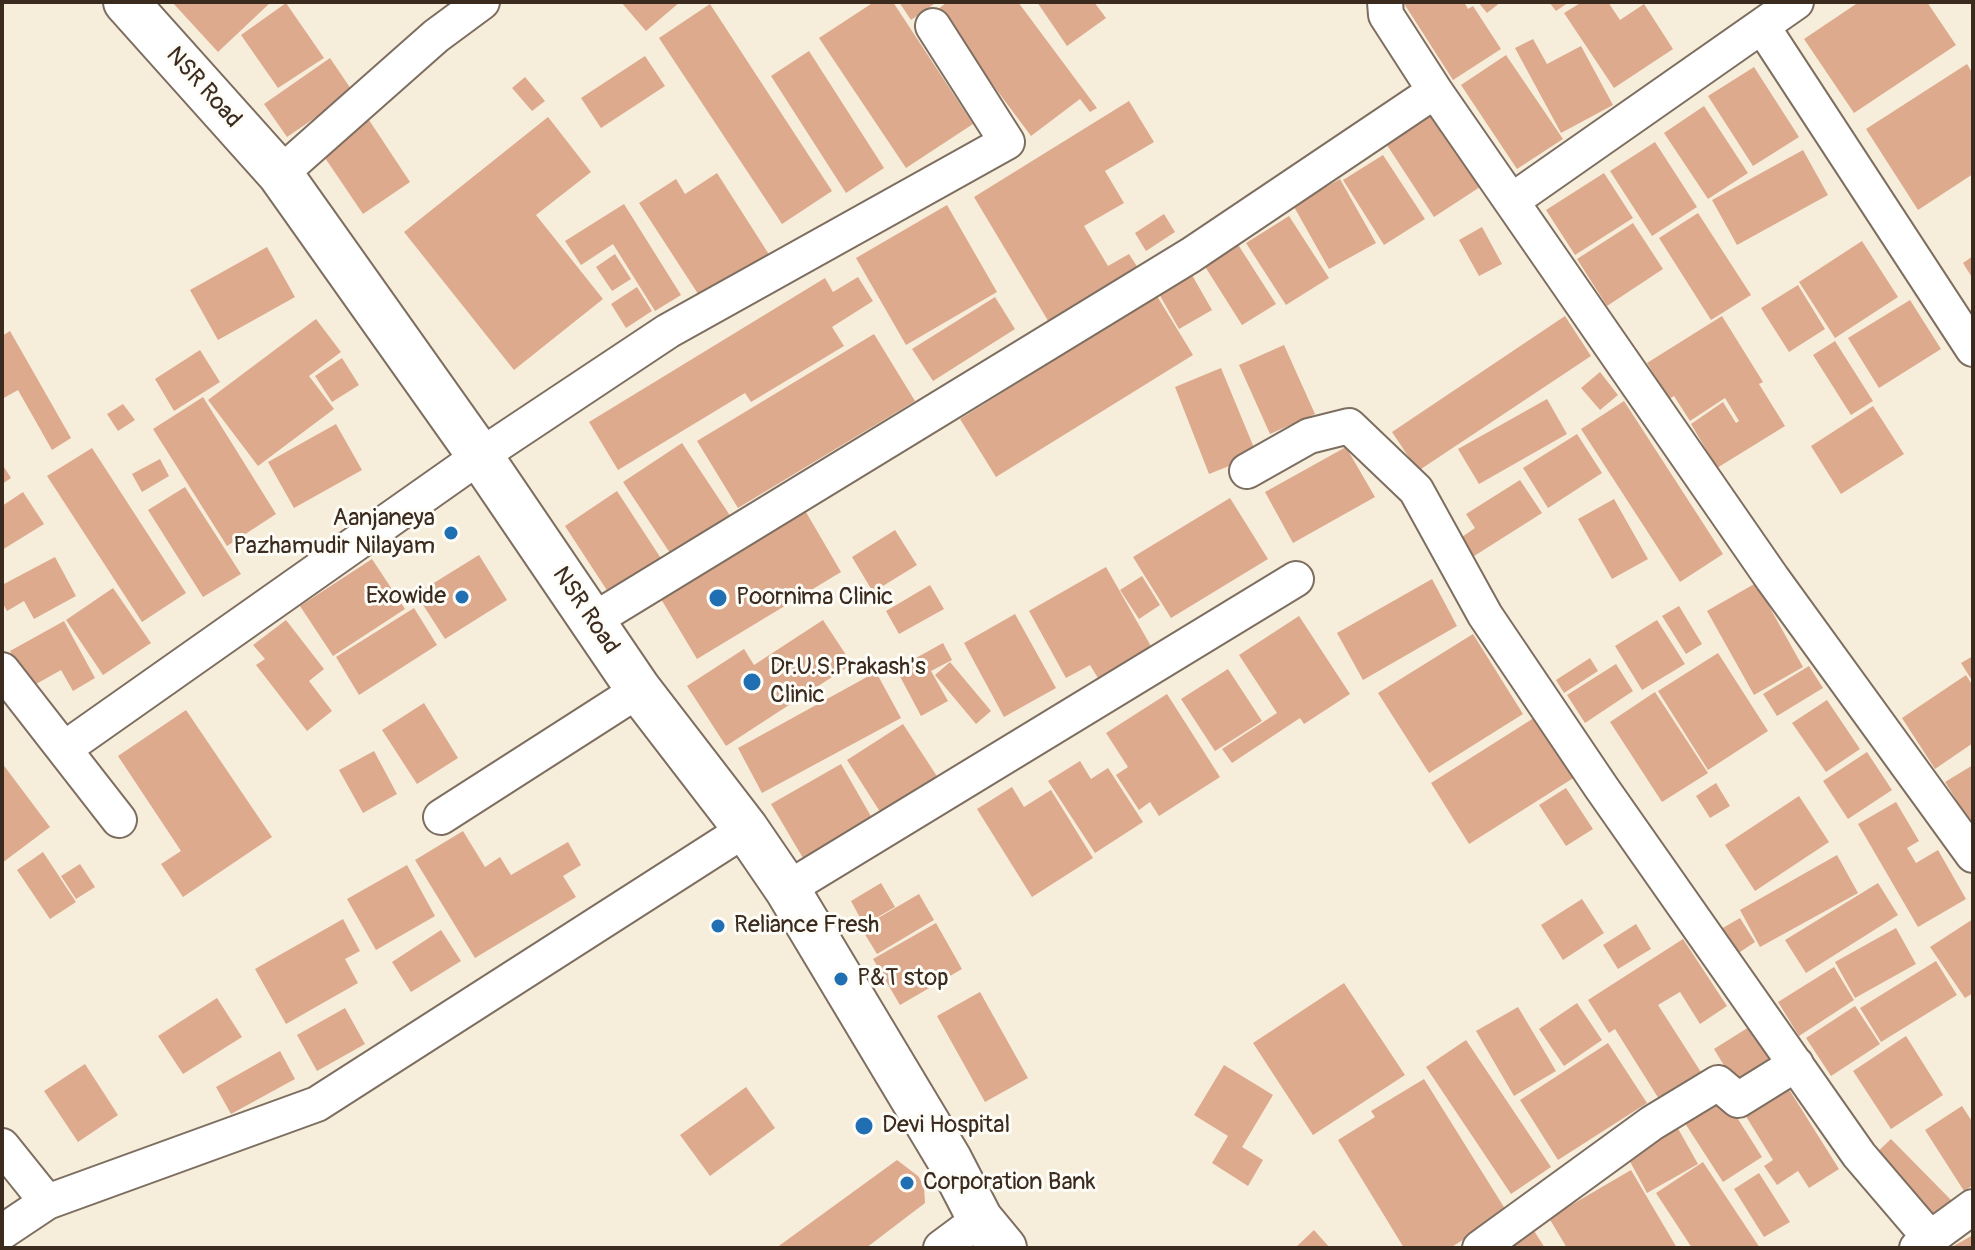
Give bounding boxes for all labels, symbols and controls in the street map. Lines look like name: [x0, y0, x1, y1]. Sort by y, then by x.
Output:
street label: NSR Road: [159, 42, 247, 134]
place label: Aanjaneya Pazhamudir Nilayam: [233, 505, 435, 561]
marker: Aanjaneya Pazhamudir Nilayam: [442, 524, 460, 542]
street label: NSR Road: [545, 562, 625, 660]
place label: Exowide: [366, 583, 446, 611]
place label: Poornima Clinic: [736, 584, 893, 612]
marker: Poornima Clinic: [707, 587, 729, 609]
marker: Exowide: [453, 588, 471, 606]
place label: Dr.U.S.Prakash's Clinic: [770, 654, 926, 710]
marker: Dr.U.S.Prakash's Clinic: [741, 671, 763, 693]
place label: Reliance Fresh: [734, 912, 879, 940]
marker: Reliance Fresh: [709, 917, 727, 935]
place label: P&T stop: [857, 965, 949, 993]
marker: P&T stop: [832, 970, 850, 988]
place label: Devi Hospital: [882, 1112, 1010, 1140]
marker: Devi Hospital: [853, 1115, 875, 1137]
place label: Corporation Bank: [923, 1169, 1095, 1197]
marker: Corporation Bank: [898, 1174, 916, 1192]

